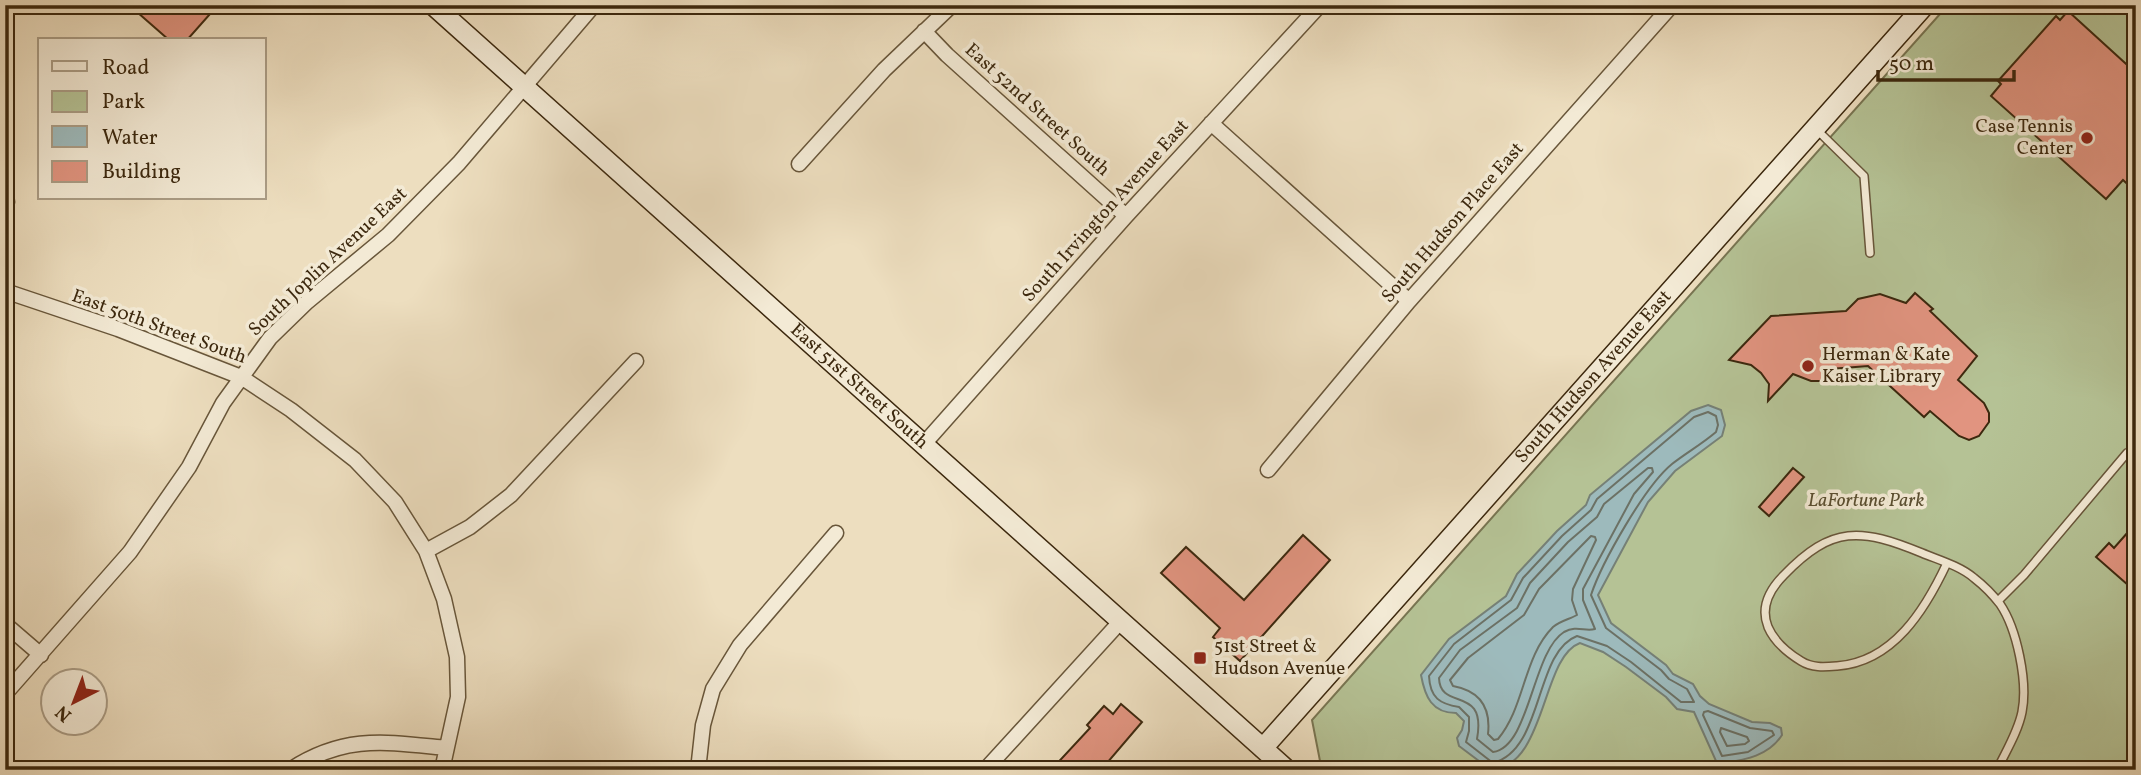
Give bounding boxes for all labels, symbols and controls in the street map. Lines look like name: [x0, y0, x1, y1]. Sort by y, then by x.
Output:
legend: [38, 38, 266, 200]
street label: East 52nd Street South: [959, 38, 1115, 182]
scale bar: [1878, 38, 2015, 82]
text: 50 m: [1889, 50, 1934, 79]
text: Road: [102, 54, 149, 83]
text: Park: [102, 88, 145, 117]
street label: South Irvington Avenue East: [1017, 114, 1195, 308]
place label: Case Tennis Center: [1975, 114, 2073, 162]
text: Water: [102, 124, 158, 153]
marker: Case Tennis Center: [2079, 130, 2095, 146]
street label: South Hudson Place East: [1376, 137, 1530, 309]
text: Building: [102, 158, 181, 187]
street label: South Joplin Avenue East: [243, 181, 413, 343]
street label: East 50th Street South: [68, 283, 250, 371]
street label: South Hudson Avenue East: [1509, 284, 1678, 469]
street label: East 51st Street South: [784, 318, 934, 456]
place label: Herman & Kate Kaiser Library: [1822, 342, 1950, 390]
marker: Herman & Kate Kaiser Library: [1800, 358, 1816, 374]
park label: LaFortune Park: [1808, 488, 1924, 514]
place label: 51st Street & Hudson Avenue: [1214, 634, 1345, 682]
marker: 51st Street & Hudson Avenue: [1192, 650, 1208, 666]
north arrow: [38, 666, 108, 736]
text: N: [50, 699, 78, 727]

